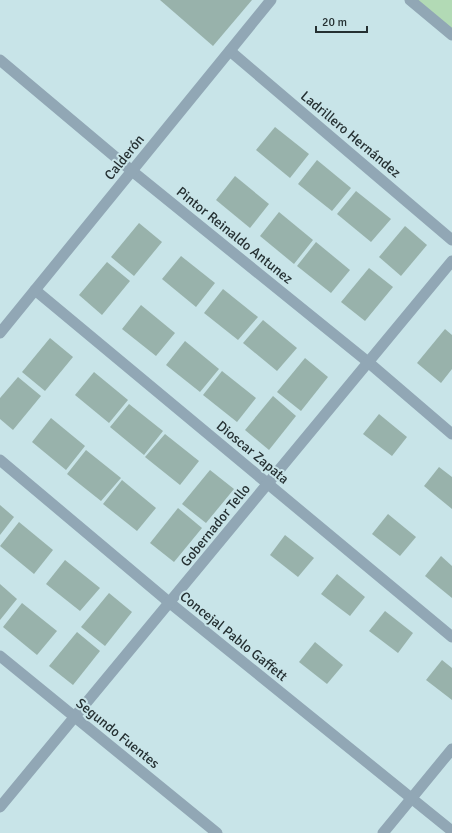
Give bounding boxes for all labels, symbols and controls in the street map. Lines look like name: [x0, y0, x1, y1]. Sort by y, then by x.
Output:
scale bar: [316, 8, 367, 34]
text: 20 m: [322, 15, 347, 30]
street label: Ladrillero Hernández: [297, 87, 404, 181]
street label: Calderón: [101, 131, 148, 184]
street label: Pintor Reinaldo Antunez: [173, 183, 296, 288]
street label: Dioscar Zapata: [213, 417, 292, 488]
street label: Gobernador Tello: [177, 481, 254, 570]
street label: Concejal Pablo Gaffett: [177, 588, 291, 685]
street label: Segundo Fuentes: [73, 695, 163, 772]

